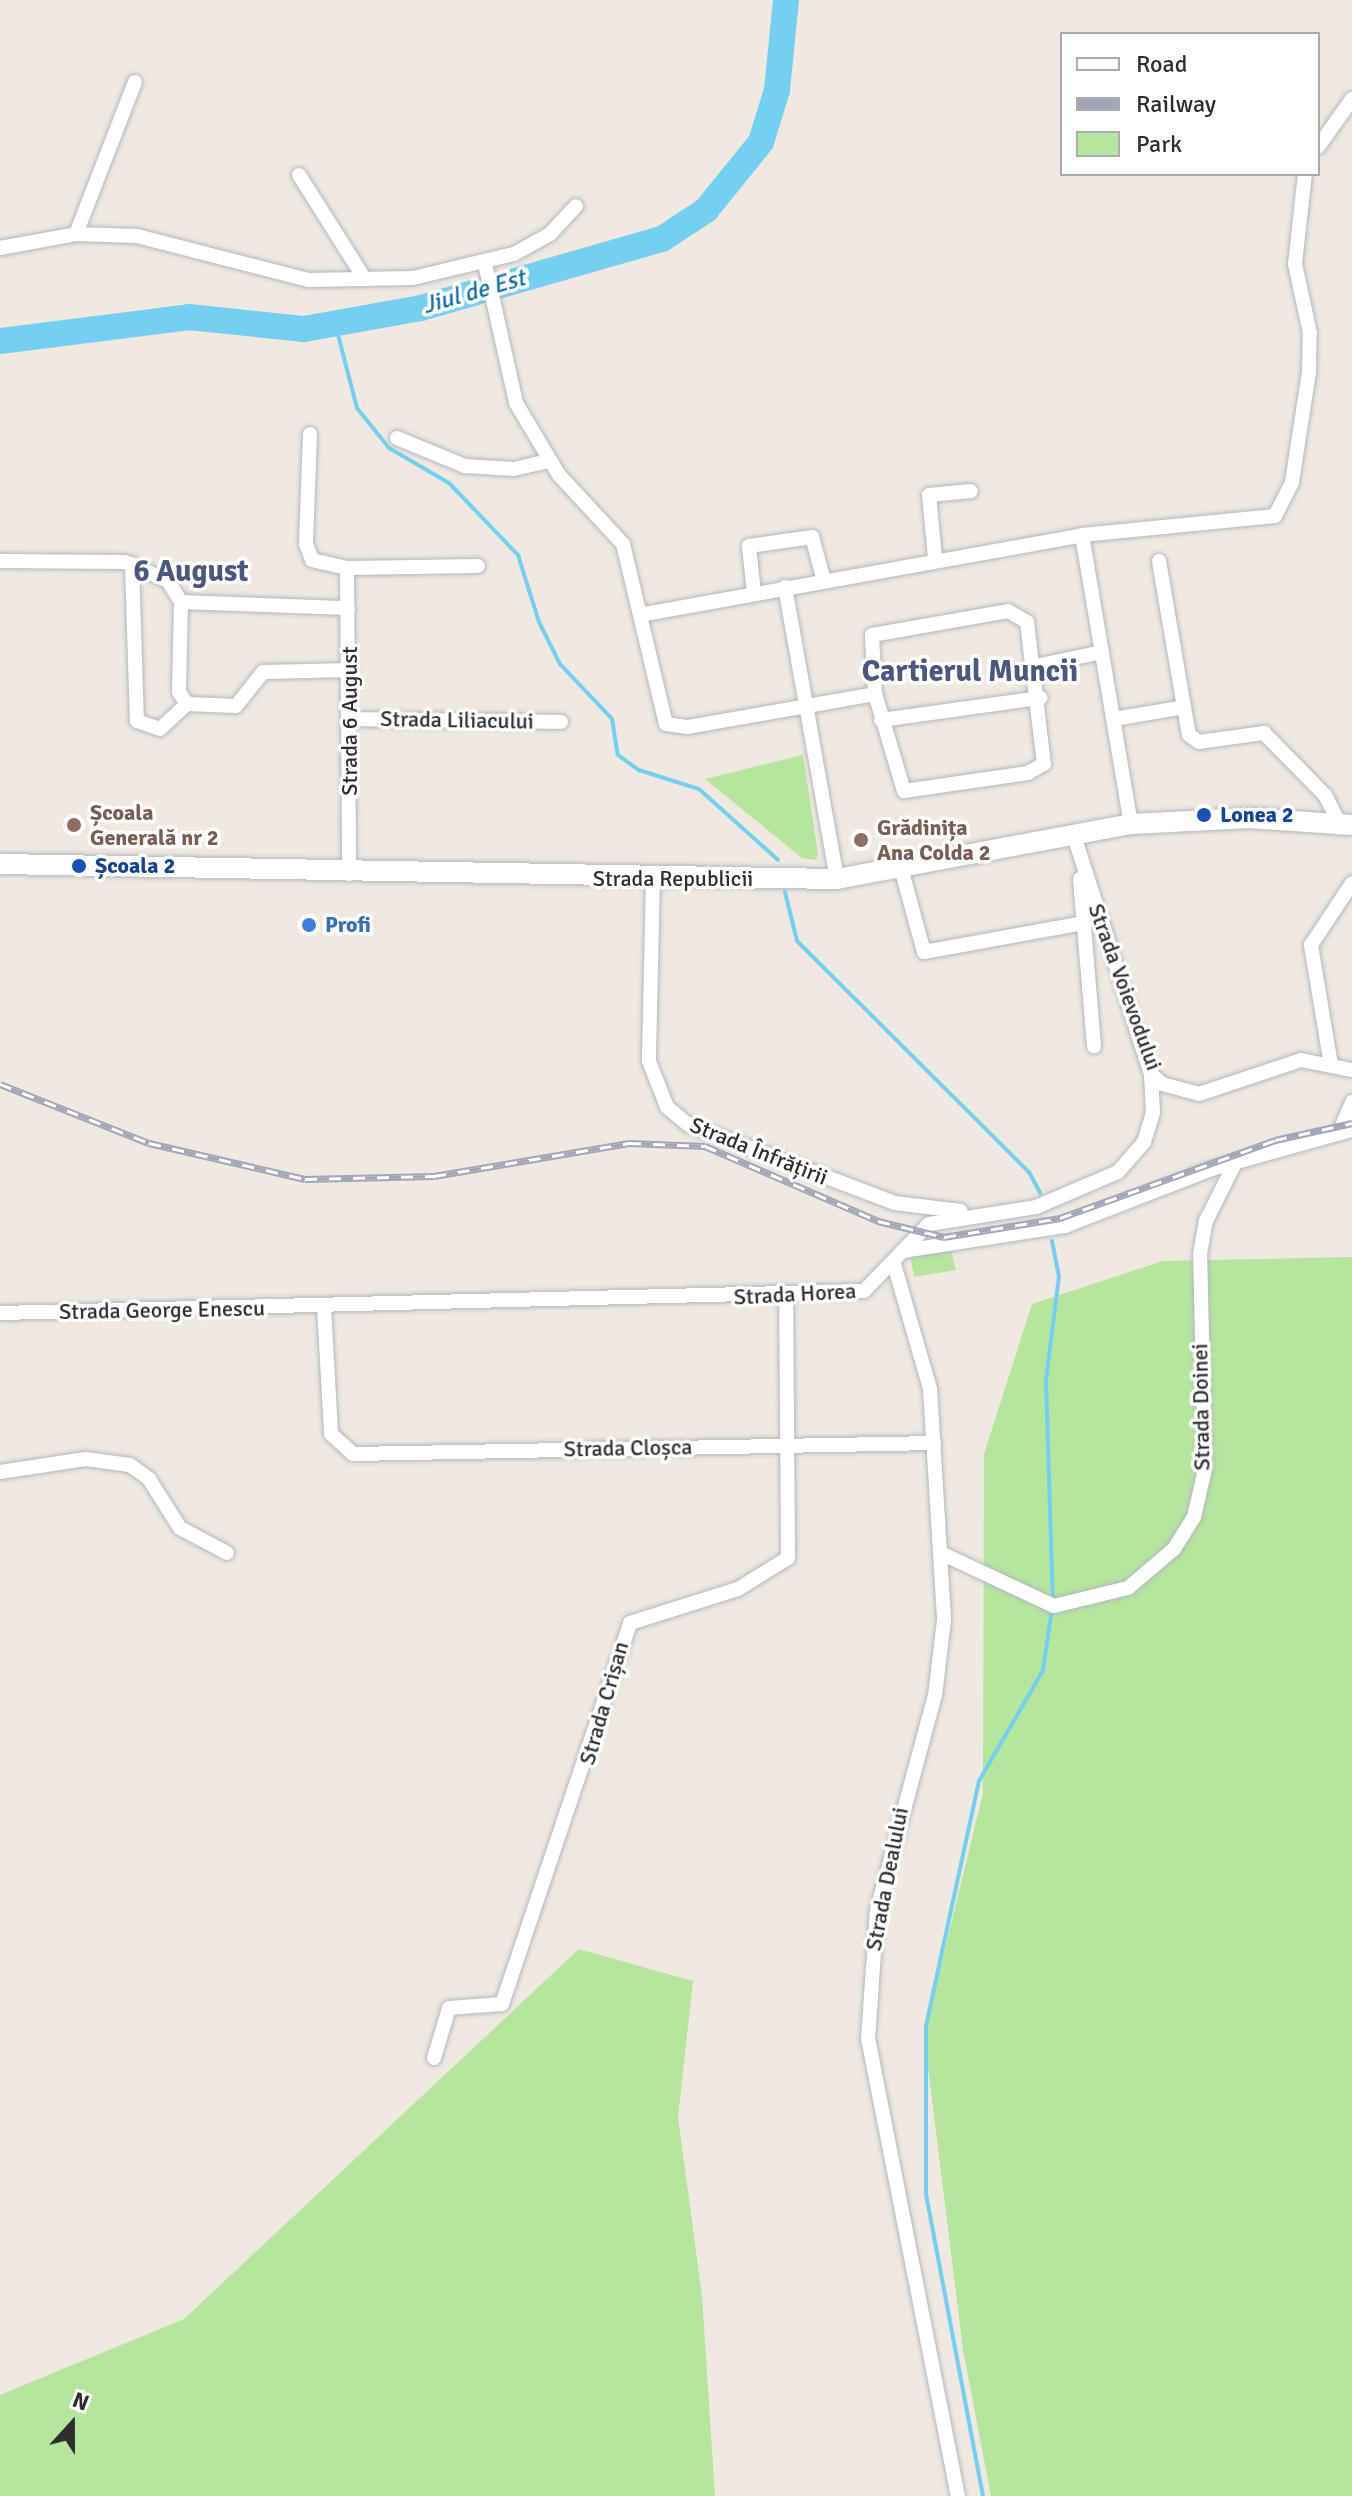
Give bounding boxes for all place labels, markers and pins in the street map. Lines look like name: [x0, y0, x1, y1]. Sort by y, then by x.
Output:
place label: Școala Generală nr 2: [90, 799, 219, 850]
place label: Lonea 2: [1220, 802, 1294, 828]
marker: Lonea 2: [1195, 806, 1213, 824]
place label: Grădinița Ana Colda 2: [877, 814, 991, 866]
marker: Școala Generală nr 2: [65, 816, 83, 834]
marker: Grădinița Ana Colda 2: [852, 831, 870, 849]
place label: Școala 2: [95, 853, 175, 879]
marker: Școala 2: [70, 857, 88, 875]
place label: Profi: [325, 912, 371, 938]
marker: Profi: [300, 916, 318, 934]

